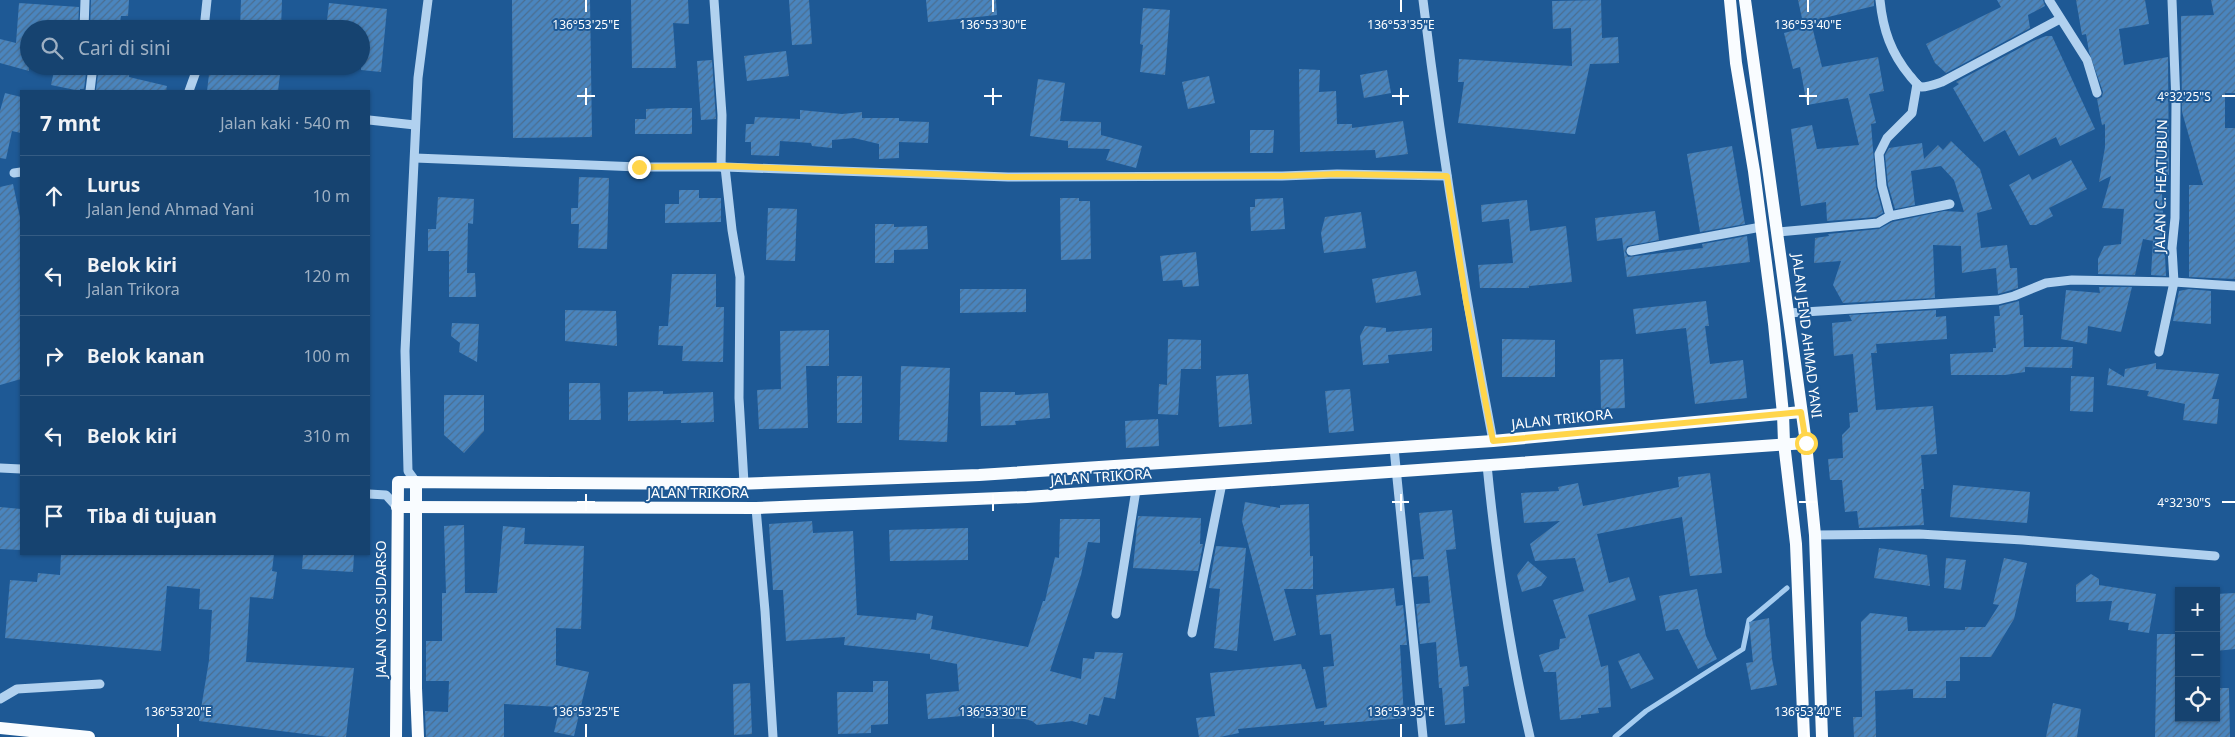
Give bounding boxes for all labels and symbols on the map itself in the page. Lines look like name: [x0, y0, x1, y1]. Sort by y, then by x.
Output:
text: 136°53'25"E: [552, 16, 620, 33]
text: 136°53'30"E: [959, 16, 1027, 33]
text: 136°53'35"E: [1367, 16, 1435, 33]
text: 136°53'40"E: [1774, 16, 1842, 33]
text: 4°32'25"S: [2157, 88, 2211, 105]
street label: JALAN C. HEATUBUN: [2150, 119, 2171, 255]
route end: [628, 156, 651, 179]
street label: JALAN JEND AHMAD YANI: [1788, 251, 1827, 420]
street label: JALAN TRIKORA: [1508, 404, 1613, 433]
route start: [1795, 432, 1818, 455]
street label: JALAN TRIKORA: [1048, 463, 1152, 490]
street label: JALAN TRIKORA: [645, 483, 749, 502]
text: 4°32'30"S: [2157, 494, 2211, 511]
street label: JALAN YOS SUDARSO: [371, 540, 390, 680]
text: 136°53'20"E: [144, 703, 212, 720]
text: 136°53'25"E: [552, 703, 620, 720]
text: 136°53'30"E: [959, 703, 1027, 720]
text: 136°53'35"E: [1367, 703, 1435, 720]
text: 136°53'40"E: [1774, 703, 1842, 720]

